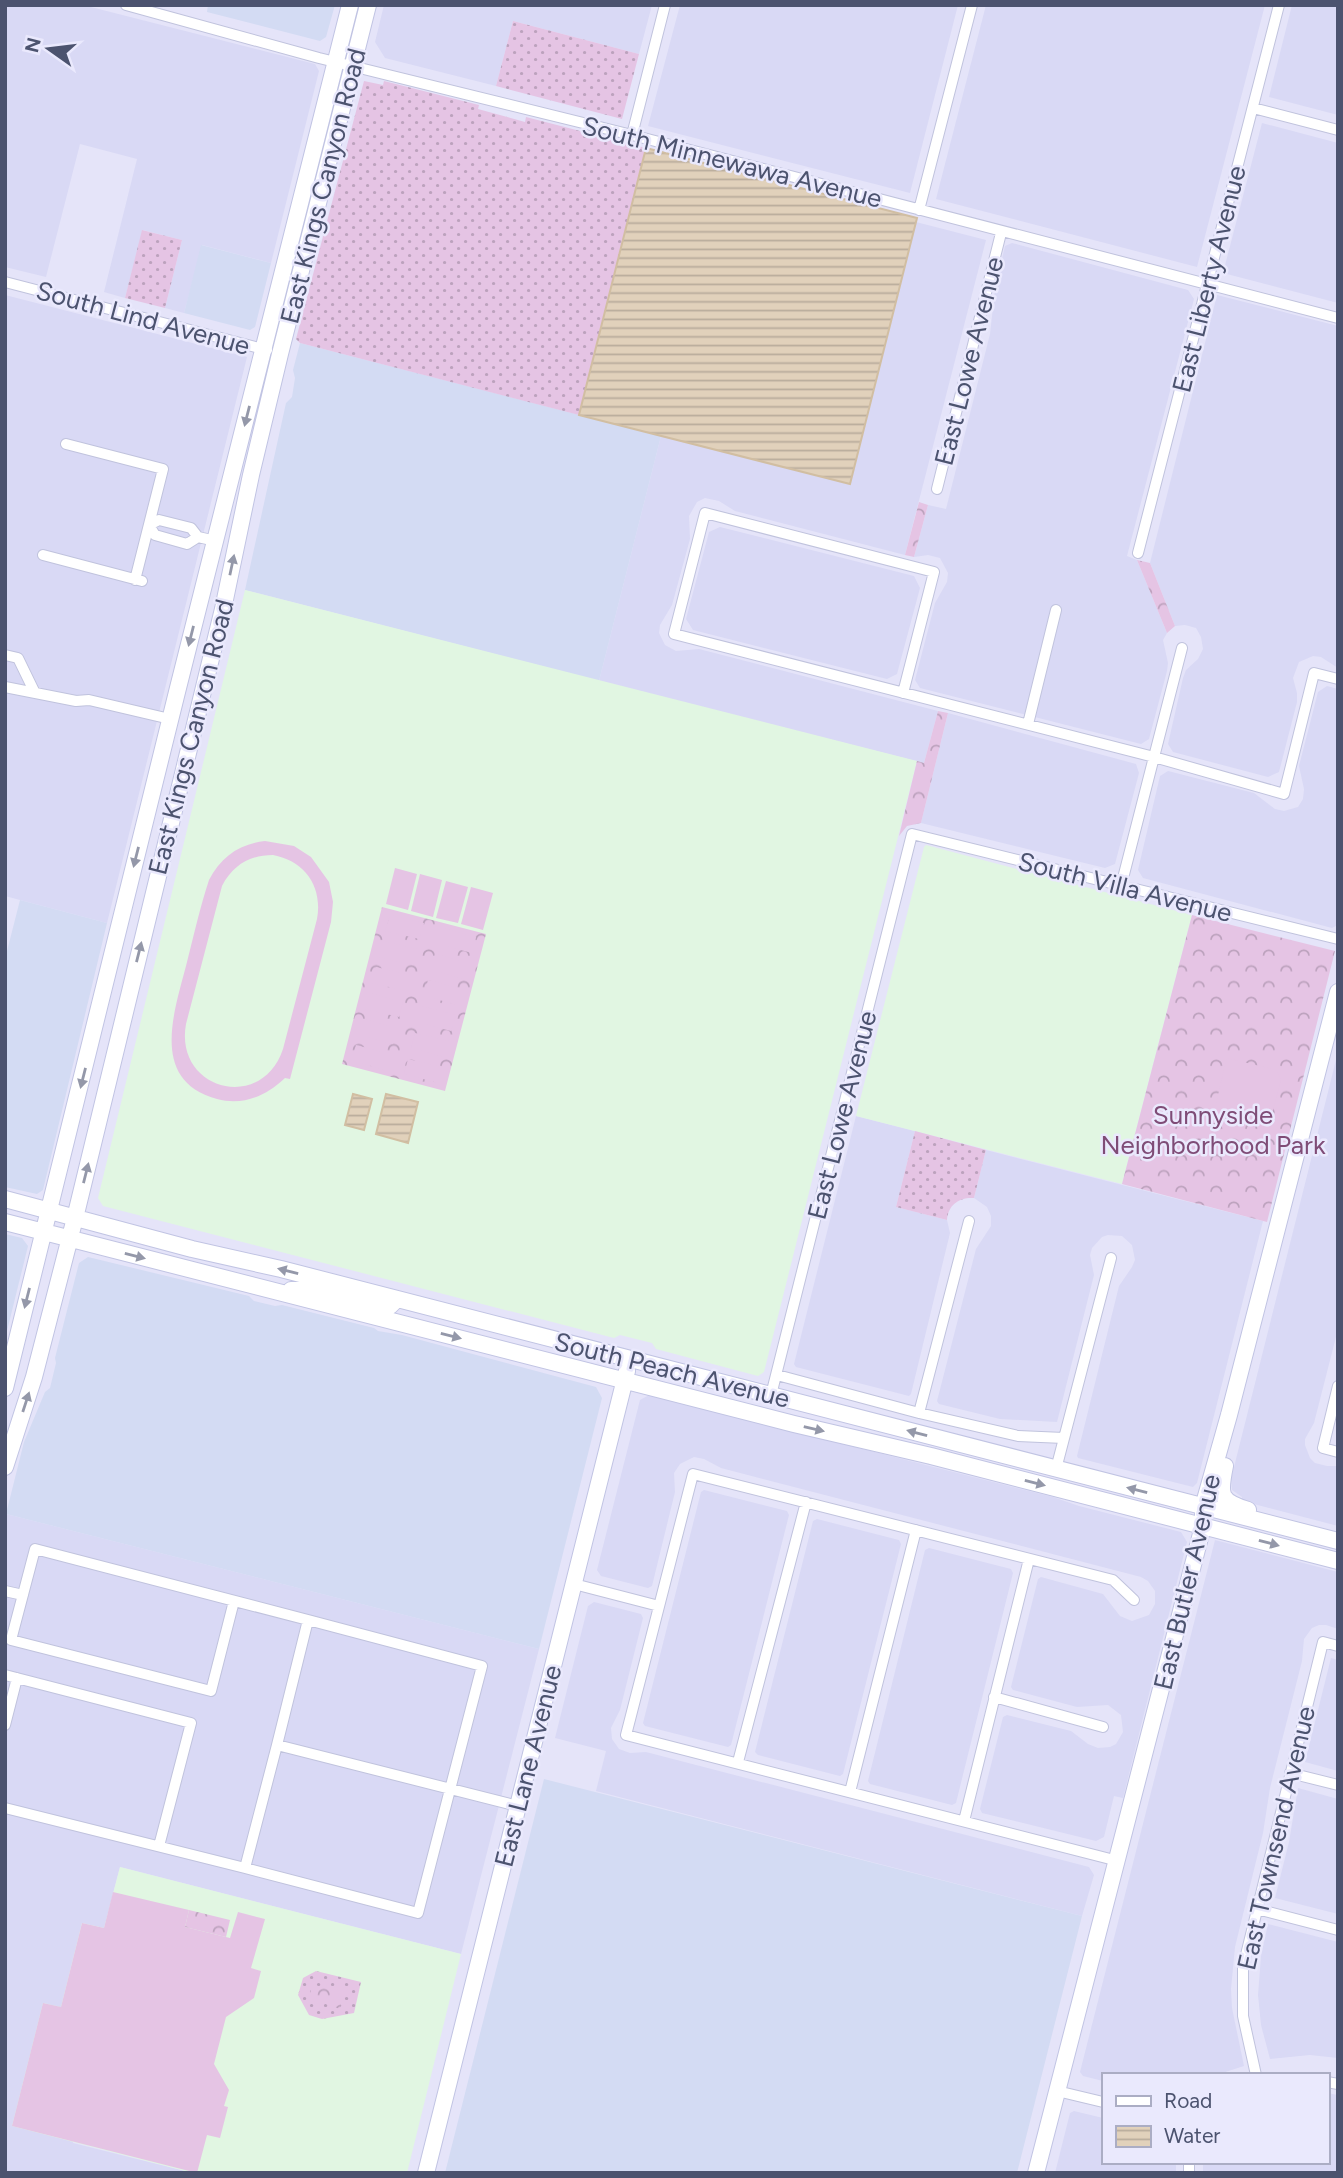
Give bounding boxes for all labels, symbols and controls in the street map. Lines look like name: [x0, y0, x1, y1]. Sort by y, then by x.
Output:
north arrow: [14, 14, 84, 84]
text: N: [20, 35, 46, 55]
street label: East Kings Canyon Road: [273, 45, 373, 327]
street label: South Minnewawa Avenue: [579, 109, 885, 215]
street label: East Liberty Avenue: [1165, 162, 1253, 396]
street label: East Lowe Avenue: [928, 253, 1010, 469]
street label: South Lind Avenue: [33, 274, 253, 362]
one-way arrow: [241, 405, 252, 427]
one-way arrow: [227, 554, 238, 576]
street label: East Kings Canyon Road: [141, 596, 241, 878]
one-way arrow: [185, 625, 196, 647]
street label: South Villa Avenue: [1015, 845, 1235, 929]
one-way arrow: [130, 846, 141, 868]
one-way arrow: [134, 941, 145, 963]
street label: East Lowe Avenue: [801, 1007, 883, 1223]
one-way arrow: [77, 1067, 88, 1089]
park label: Sunnyside Neighborhood Park: [1100, 1099, 1326, 1161]
one-way arrow: [81, 1162, 92, 1184]
one-way arrow: [125, 1251, 147, 1262]
one-way arrow: [277, 1265, 299, 1276]
one-way arrow: [21, 1288, 32, 1310]
street label: South Peach Avenue: [551, 1325, 793, 1415]
one-way arrow: [440, 1331, 462, 1342]
one-way arrow: [21, 1392, 31, 1413]
one-way arrow: [803, 1424, 825, 1435]
one-way arrow: [906, 1427, 928, 1438]
street label: East Butler Avenue: [1147, 1471, 1227, 1693]
one-way arrow: [1025, 1478, 1046, 1488]
one-way arrow: [1126, 1484, 1148, 1495]
one-way arrow: [1258, 1538, 1280, 1549]
street label: East Lane Avenue: [487, 1662, 569, 1870]
street label: East Townsend Avenue: [1230, 1703, 1322, 1973]
legend: [1102, 2073, 1329, 2164]
text: Road: [1164, 2088, 1212, 2113]
text: Water: [1164, 2123, 1220, 2148]

